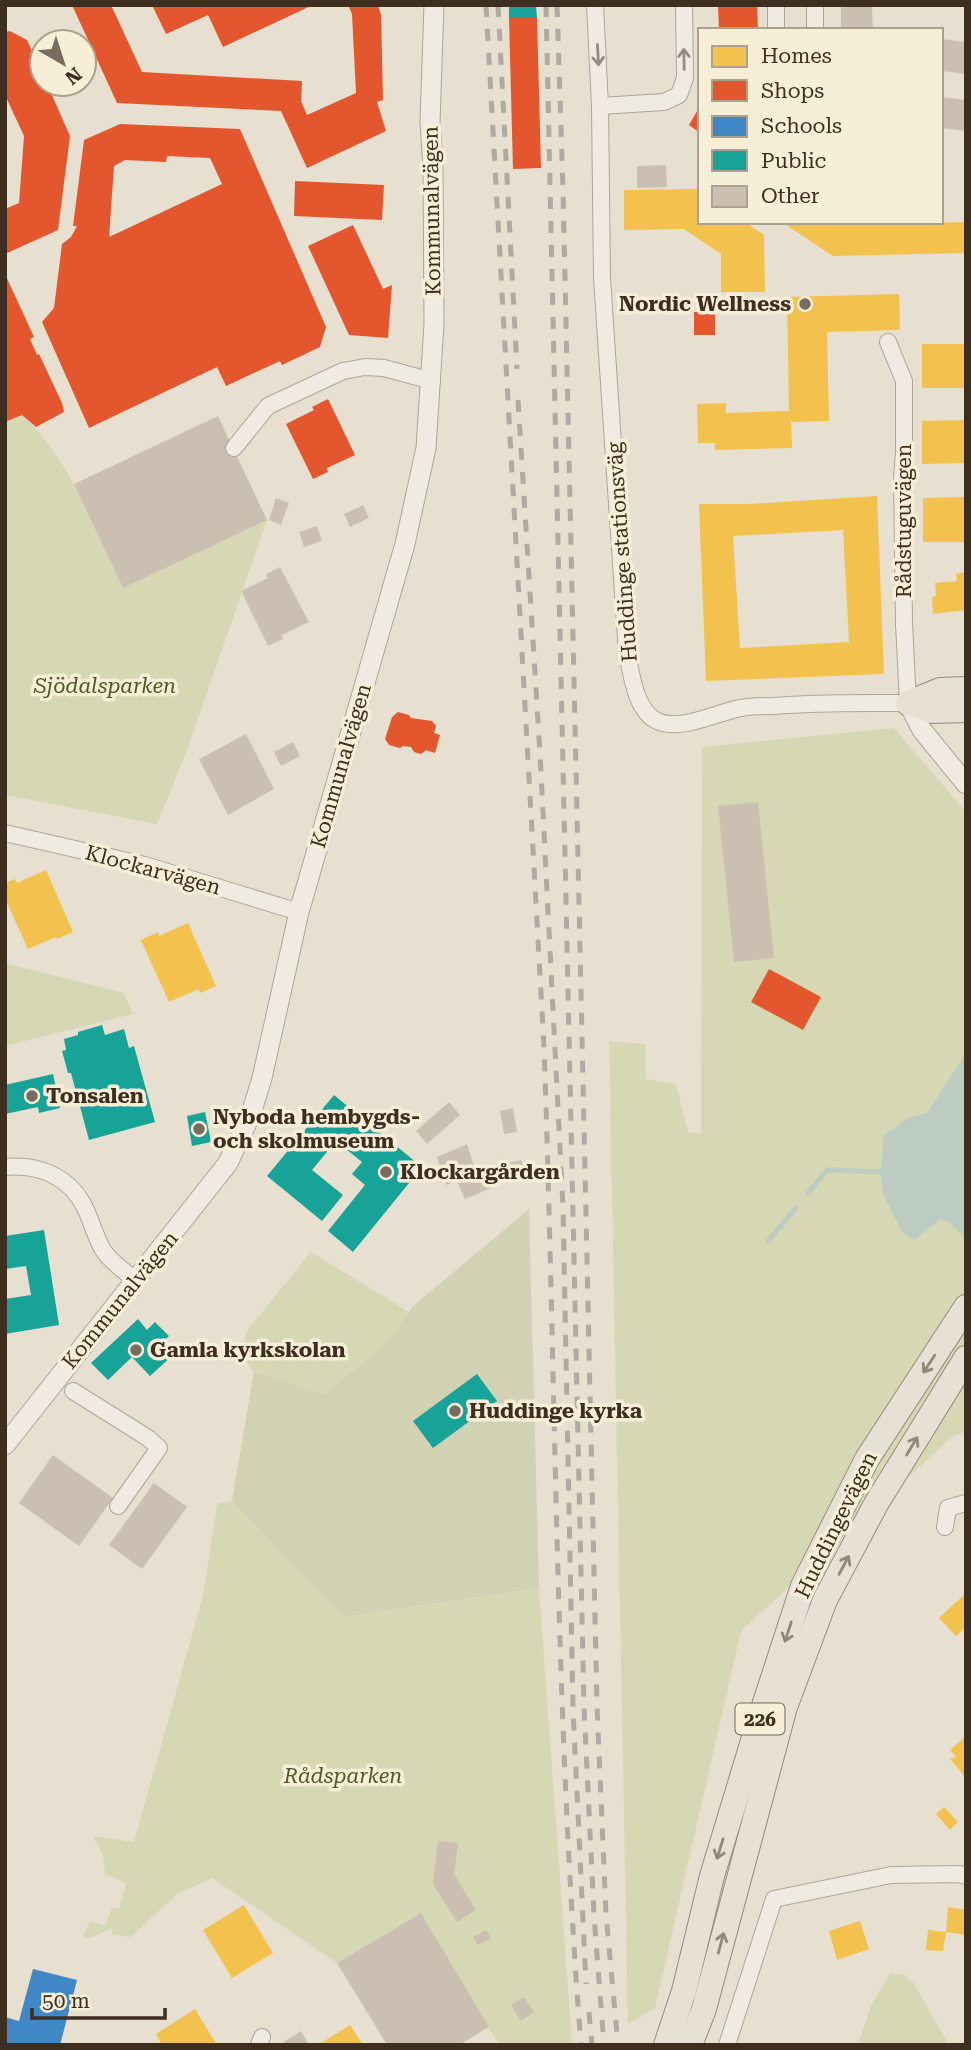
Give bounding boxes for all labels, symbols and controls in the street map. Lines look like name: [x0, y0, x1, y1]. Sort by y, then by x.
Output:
north arrow: [28, 28, 98, 98]
legend: [698, 28, 943, 224]
one-way arrow: [591, 44, 604, 67]
text: Homes: [761, 44, 832, 68]
one-way arrow: [678, 48, 691, 71]
text: N: [60, 62, 86, 90]
text: Shops: [761, 79, 824, 103]
text: Schools: [761, 114, 842, 138]
street label: Kommunalvägen: [419, 125, 445, 296]
text: Public: [761, 149, 827, 173]
text: Other: [761, 184, 820, 208]
place label: Nordic Wellness: [619, 292, 791, 316]
marker: Nordic Wellness: [797, 296, 813, 312]
street label: Huddinge stationsväg: [602, 441, 642, 663]
street label: Rådstuguvägen: [892, 443, 916, 598]
park label: Sjödalsparken: [33, 674, 176, 698]
street label: Kommunalvägen: [306, 681, 376, 851]
street label: Klockarvägen: [83, 840, 224, 900]
place label: Tonsalen: [46, 1084, 144, 1108]
marker: Tonsalen: [24, 1088, 40, 1104]
place label: Nyboda hembygds- och skolmuseum: [213, 1105, 420, 1153]
marker: Nyboda hembygds- och skolmuseum: [191, 1121, 207, 1137]
place label: Klockargården: [400, 1160, 560, 1184]
marker: Klockargården: [378, 1164, 394, 1180]
street label: Kommunalvägen: [57, 1226, 183, 1374]
place label: Gamla kyrkskolan: [150, 1338, 346, 1362]
marker: Gamla kyrkskolan: [128, 1342, 144, 1358]
one-way arrow: [921, 1354, 936, 1373]
place label: Huddinge kyrka: [469, 1399, 643, 1423]
marker: Huddinge kyrka: [447, 1403, 463, 1419]
one-way arrow: [905, 1436, 919, 1456]
street label: Huddingevägen: [790, 1447, 882, 1602]
one-way arrow: [838, 1555, 851, 1576]
one-way arrow: [781, 1621, 794, 1643]
road number: 226: [736, 1704, 784, 1735]
park label: Rådsparken: [283, 1764, 402, 1788]
one-way arrow: [713, 1838, 726, 1860]
one-way arrow: [715, 1933, 728, 1955]
scale bar: [32, 1976, 164, 2020]
text: 50 m: [42, 1989, 90, 2013]

